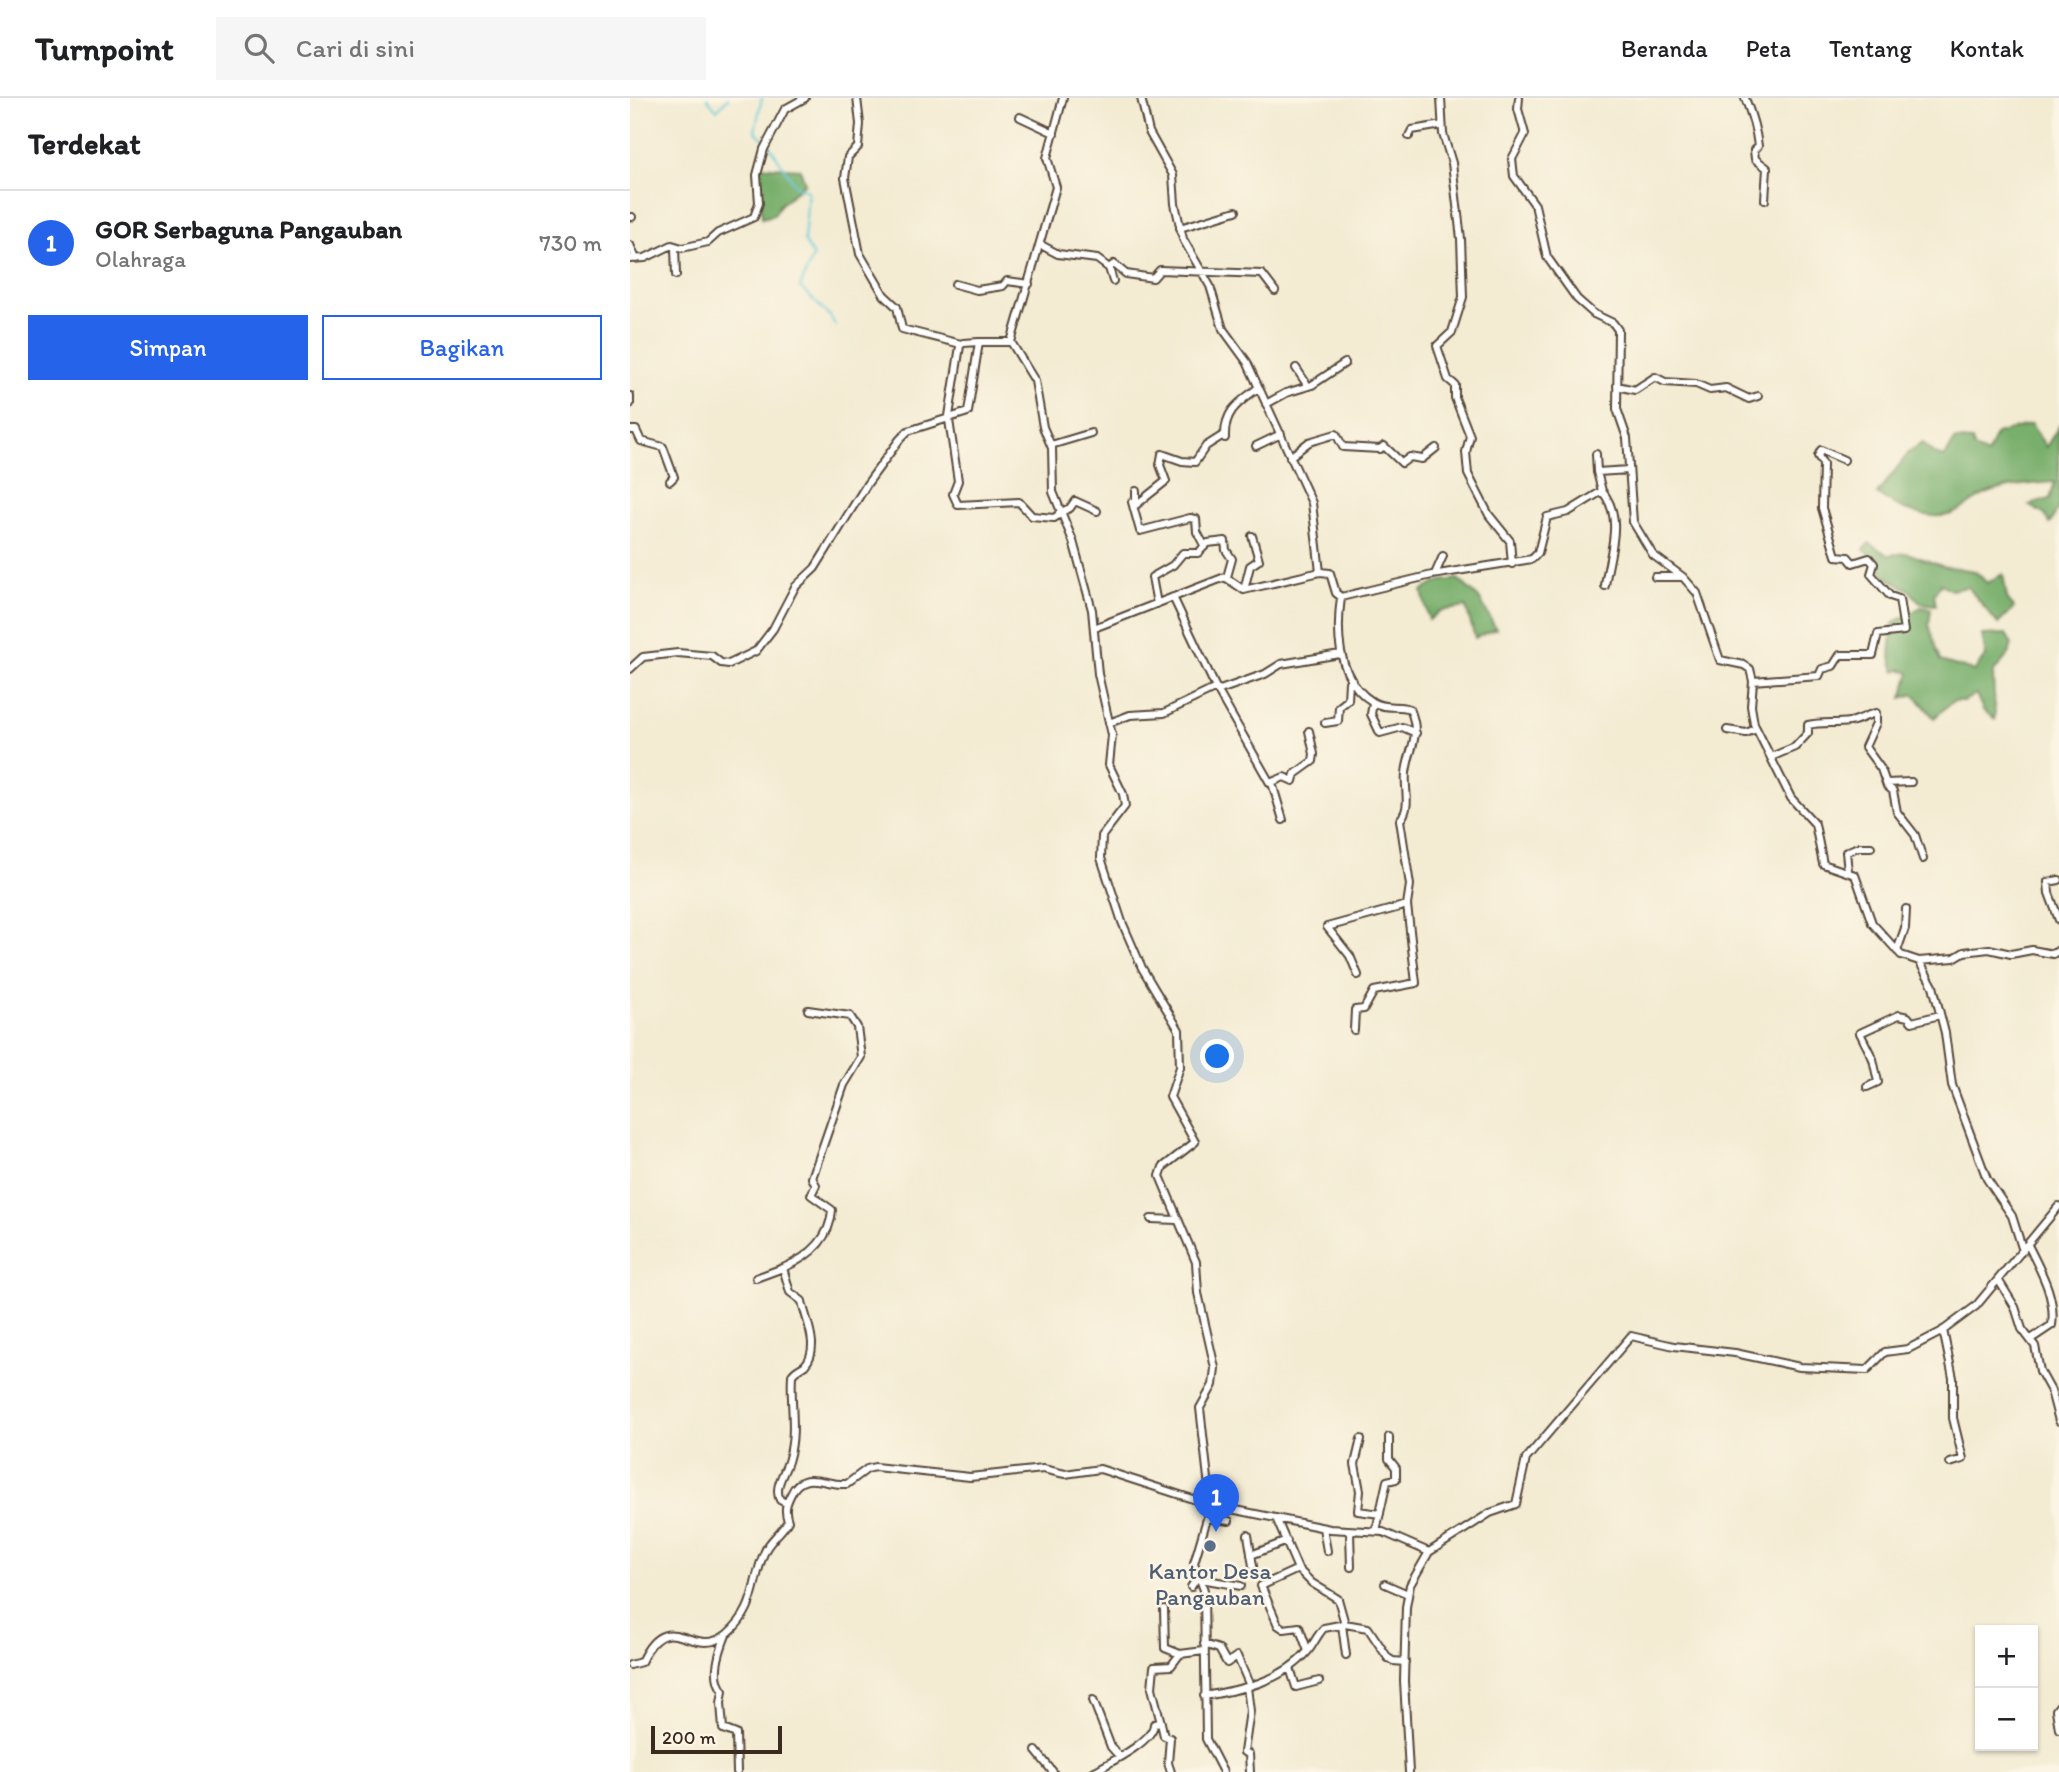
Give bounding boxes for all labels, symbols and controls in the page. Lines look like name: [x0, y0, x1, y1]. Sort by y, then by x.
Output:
search box: [216, 17, 706, 80]
text: Turnpoint: [35, 29, 174, 68]
icon: search: [240, 29, 278, 67]
text: Cari di sini: [296, 32, 415, 64]
text: Beranda: [1621, 34, 1708, 63]
text: Peta: [1746, 34, 1791, 63]
text: Tentang: [1829, 34, 1912, 63]
text: Kontak: [1950, 34, 2024, 63]
text: Terdekat: [28, 125, 141, 162]
text: GOR Serbaguna Pangauban: [95, 213, 402, 245]
text: 1: [46, 229, 56, 257]
text: 730 m: [539, 229, 602, 257]
text: Olahraga: [95, 245, 186, 273]
button: Simpan: [28, 315, 308, 380]
button: Bagikan: [322, 315, 602, 380]
your location: [1200, 1039, 1234, 1073]
pin: 1: [1193, 1474, 1239, 1532]
marker: Kantor Desa Pangauban: [1202, 1538, 1218, 1554]
place label: Kantor Desa Pangauban: [1149, 1557, 1271, 1611]
map controls: [1975, 1625, 2038, 1751]
button: +: [1975, 1625, 2038, 1688]
button: −: [1975, 1688, 2038, 1751]
scale bar: [651, 1723, 782, 1755]
text: 200 m: [662, 1726, 716, 1749]

